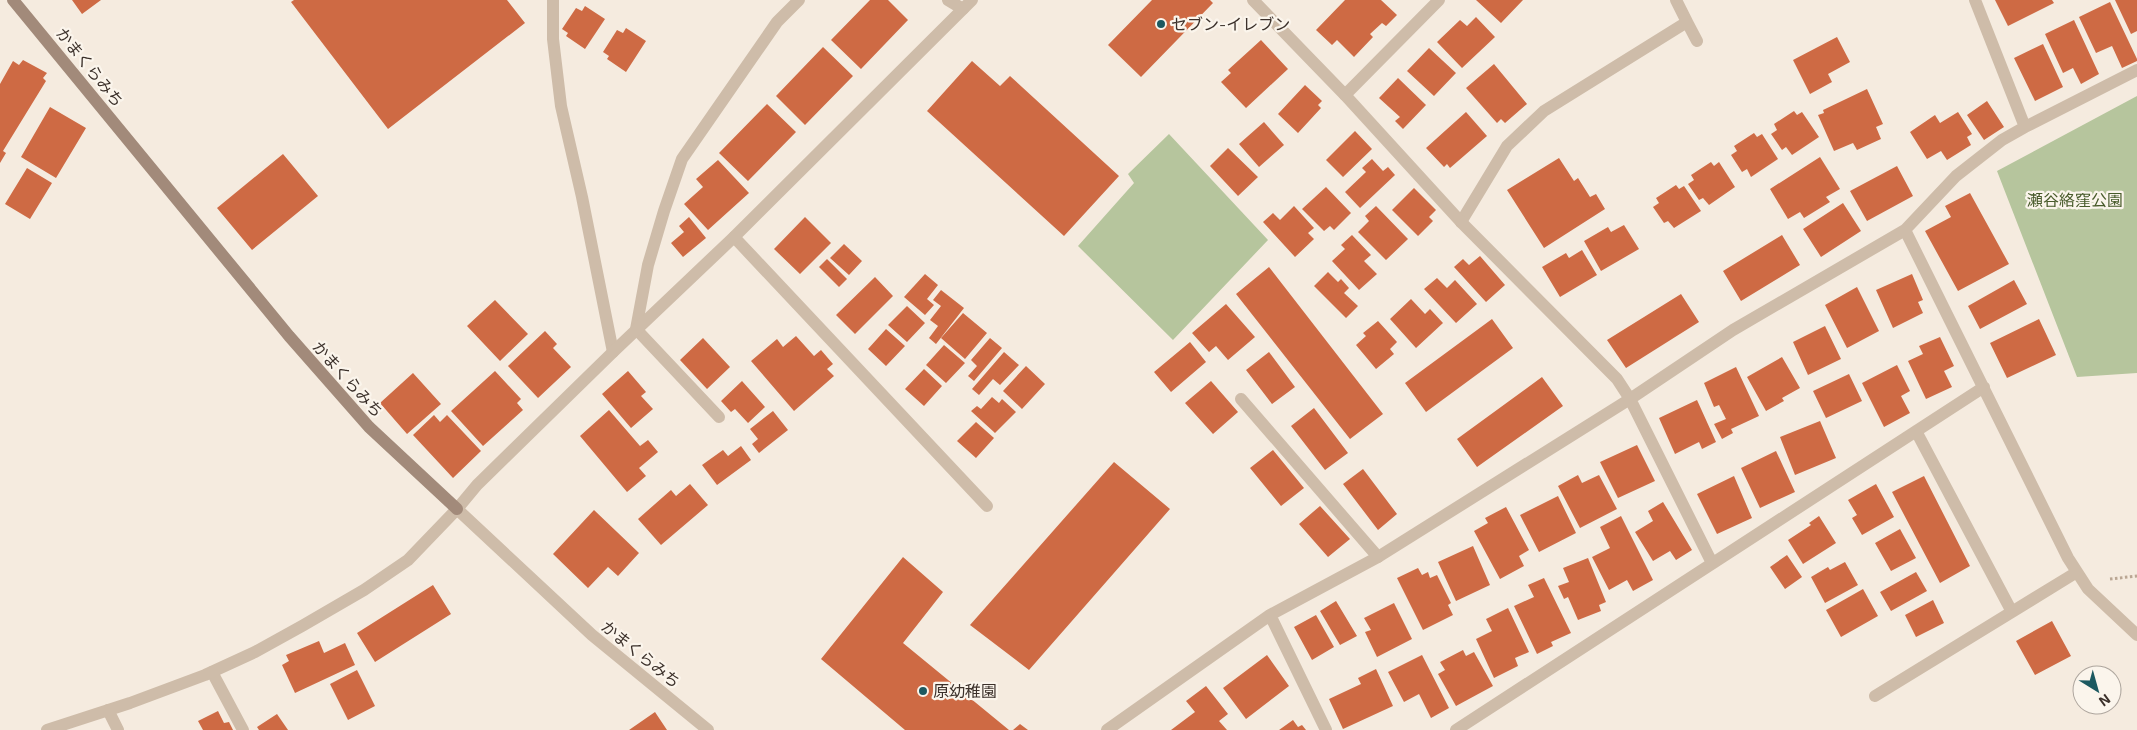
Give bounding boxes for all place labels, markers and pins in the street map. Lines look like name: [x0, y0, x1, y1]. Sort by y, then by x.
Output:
place label: セブン-イレブン: [1171, 14, 1290, 33]
marker: セブン-イレブン: [1155, 18, 1167, 30]
place label: 原幼稚園: [933, 681, 997, 700]
marker: 原幼稚園: [917, 685, 929, 697]

